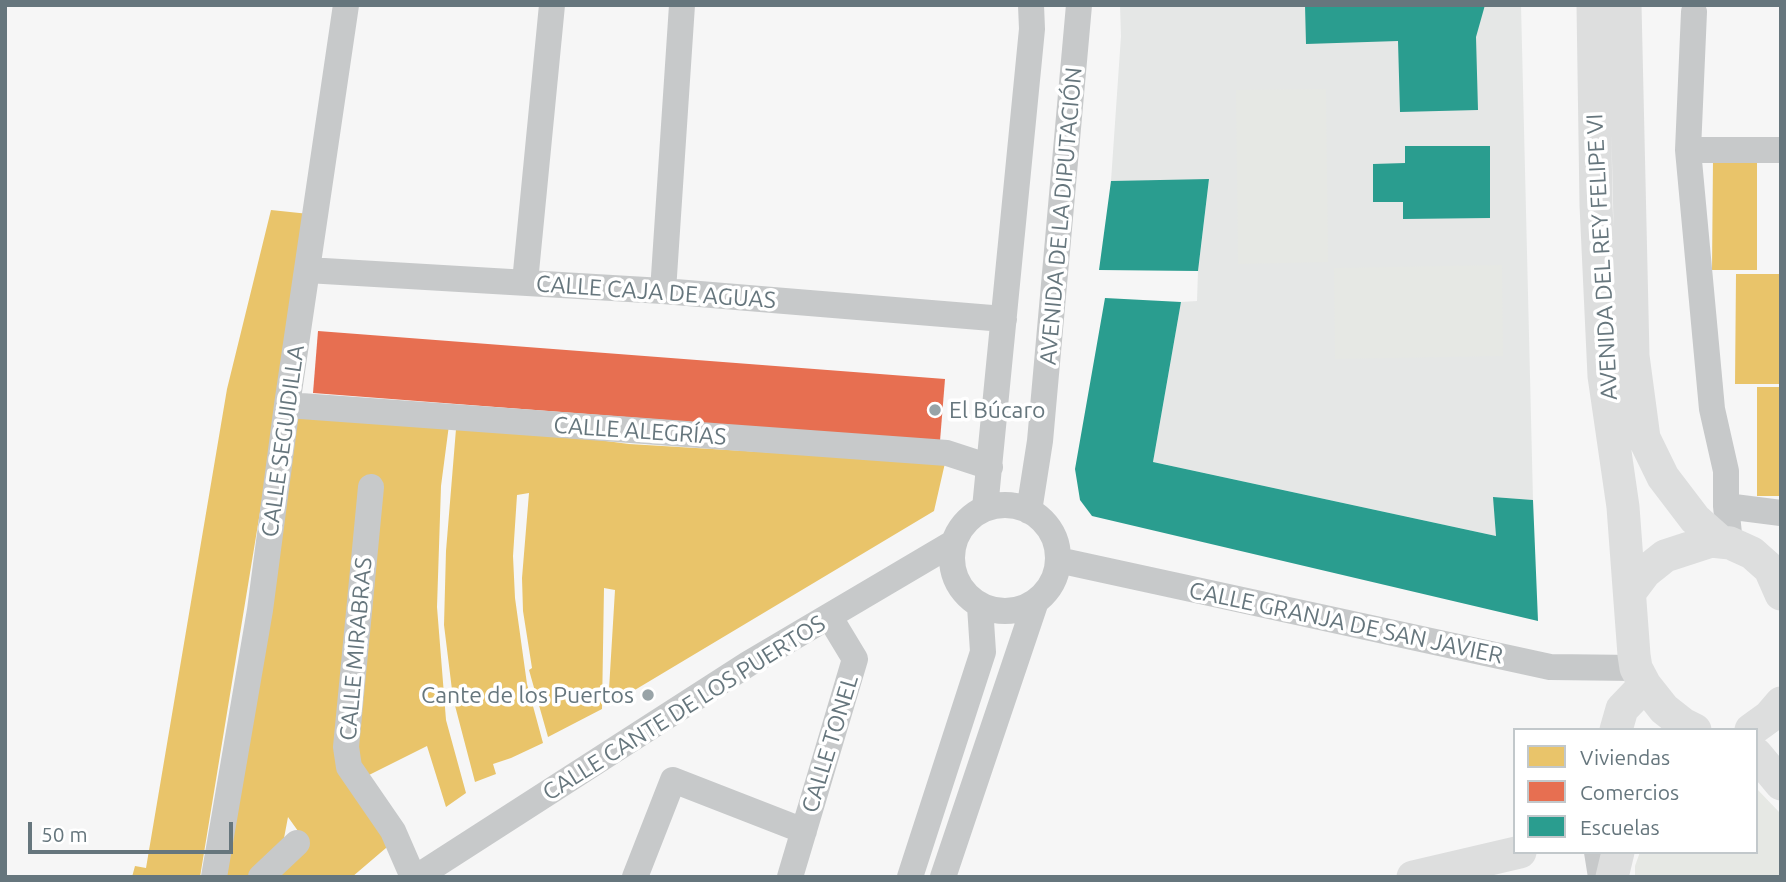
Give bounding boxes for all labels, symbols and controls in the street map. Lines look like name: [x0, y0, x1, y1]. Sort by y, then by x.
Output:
street label: AVENIDA DE LA DIPUTACIÓN: [1034, 66, 1088, 366]
street label: AVENIDA DEL REY FELIPE VI: [1581, 113, 1623, 401]
street label: CALLE CAJA DE AGUAS: [535, 270, 777, 314]
street label: CALLE SEGUIDILLA: [256, 343, 310, 539]
place label: El Búcaro: [949, 396, 1046, 424]
marker: El Búcaro: [927, 402, 943, 418]
street label: CALLE ALEGRÍAS: [553, 411, 727, 451]
street label: CALLE MIRABRAS: [334, 556, 378, 742]
street label: CALLE GRANJA DE SAN JAVIER: [1187, 576, 1505, 670]
street label: CALLE CANTE DE LOS PUERTOS: [538, 609, 830, 807]
street label: CALLE TONEL: [796, 672, 864, 816]
place label: Cante de los Puertos: [421, 681, 634, 709]
marker: Cante de los Puertos: [640, 687, 656, 703]
legend: [1513, 728, 1758, 854]
text: Viviendas: [1580, 745, 1670, 769]
text: Comercios: [1580, 780, 1679, 804]
scale bar: [32, 808, 236, 852]
text: Escuelas: [1580, 815, 1660, 839]
text: 50 m: [41, 822, 88, 846]

